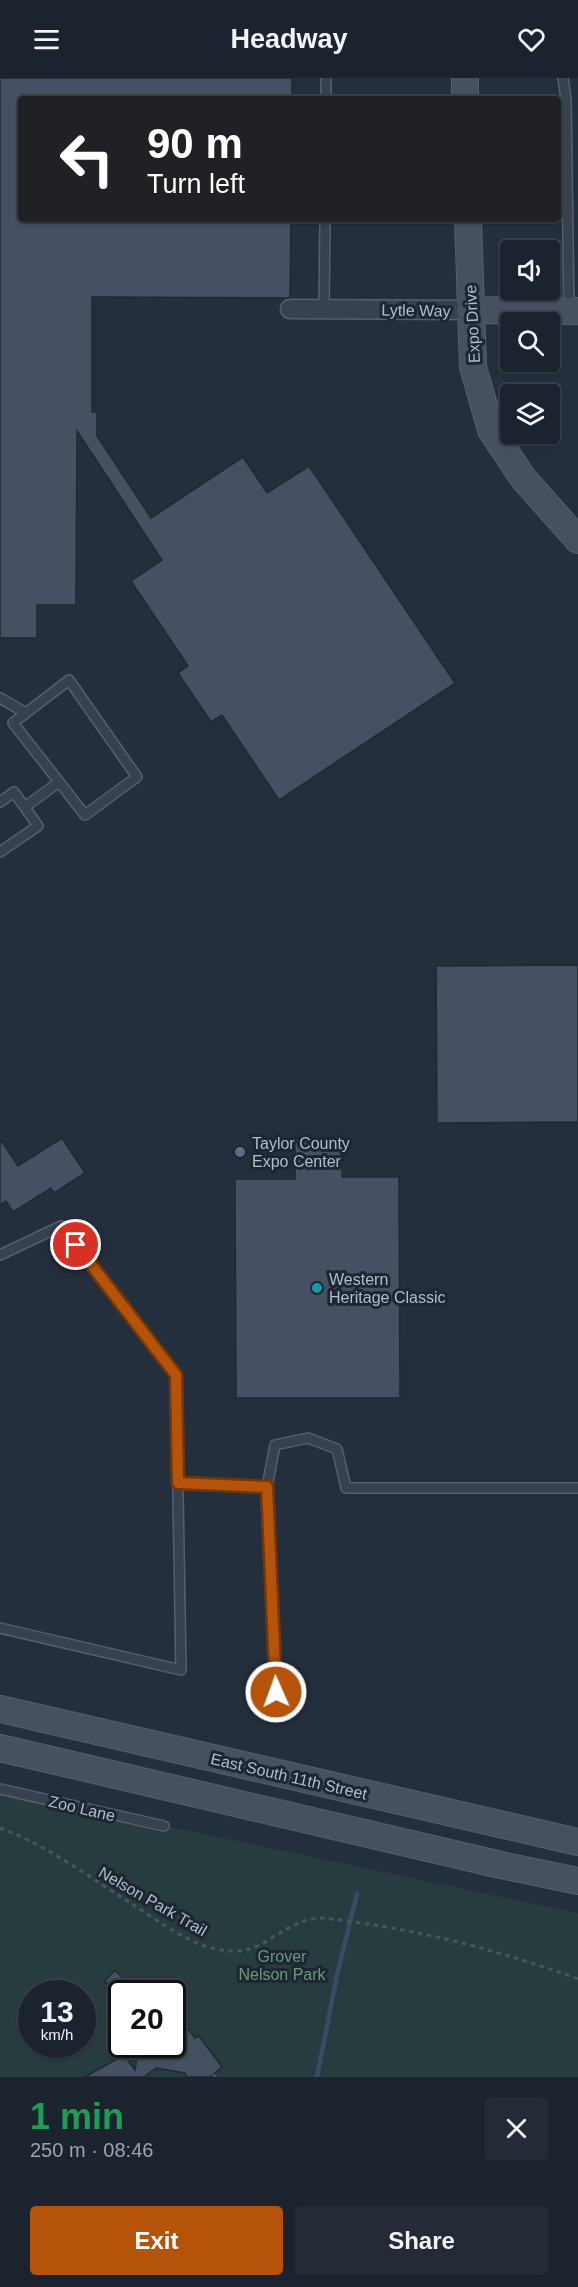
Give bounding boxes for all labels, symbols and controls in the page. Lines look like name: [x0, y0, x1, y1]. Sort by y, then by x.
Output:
icon: menu: [30, 23, 63, 56]
icon: heart: [515, 23, 548, 56]
text: Headway: [230, 24, 348, 54]
icon: left: [48, 120, 126, 198]
text: 90 m: [147, 120, 243, 167]
text: Turn left: [147, 169, 245, 199]
map controls: [500, 240, 560, 444]
button: sound: [500, 240, 560, 300]
street label: Expo Drive: [462, 284, 483, 363]
street label: Lytle Way: [381, 301, 451, 320]
button: search: [500, 312, 560, 372]
button: layers: [500, 384, 560, 444]
place label: Taylor County Expo Center: [252, 1135, 350, 1170]
marker: Taylor County Expo Center: [233, 1145, 247, 1159]
pin: [50, 1219, 101, 1270]
icon: arrive: [59, 1228, 92, 1261]
place label: Western Heritage Classic: [329, 1271, 445, 1306]
marker: Western Heritage Classic: [310, 1281, 324, 1295]
position arrow: [244, 1660, 308, 1724]
street label: East South 11th Street: [209, 1750, 369, 1803]
street label: Zoo Lane: [47, 1793, 117, 1824]
street label: Nelson Park Trail: [96, 1864, 210, 1939]
park label: Grover Nelson Park: [238, 1948, 327, 1983]
speed limit sign: 20: [108, 1980, 186, 2058]
text: 13: [40, 1995, 74, 2028]
text: km/h: [41, 2026, 73, 2043]
text: 1 min: [30, 2096, 124, 2137]
button: close: [485, 2097, 548, 2160]
text: 250 m · 08:46: [30, 2139, 153, 2161]
button: Exit: [30, 2206, 283, 2275]
button: Share: [295, 2206, 548, 2275]

